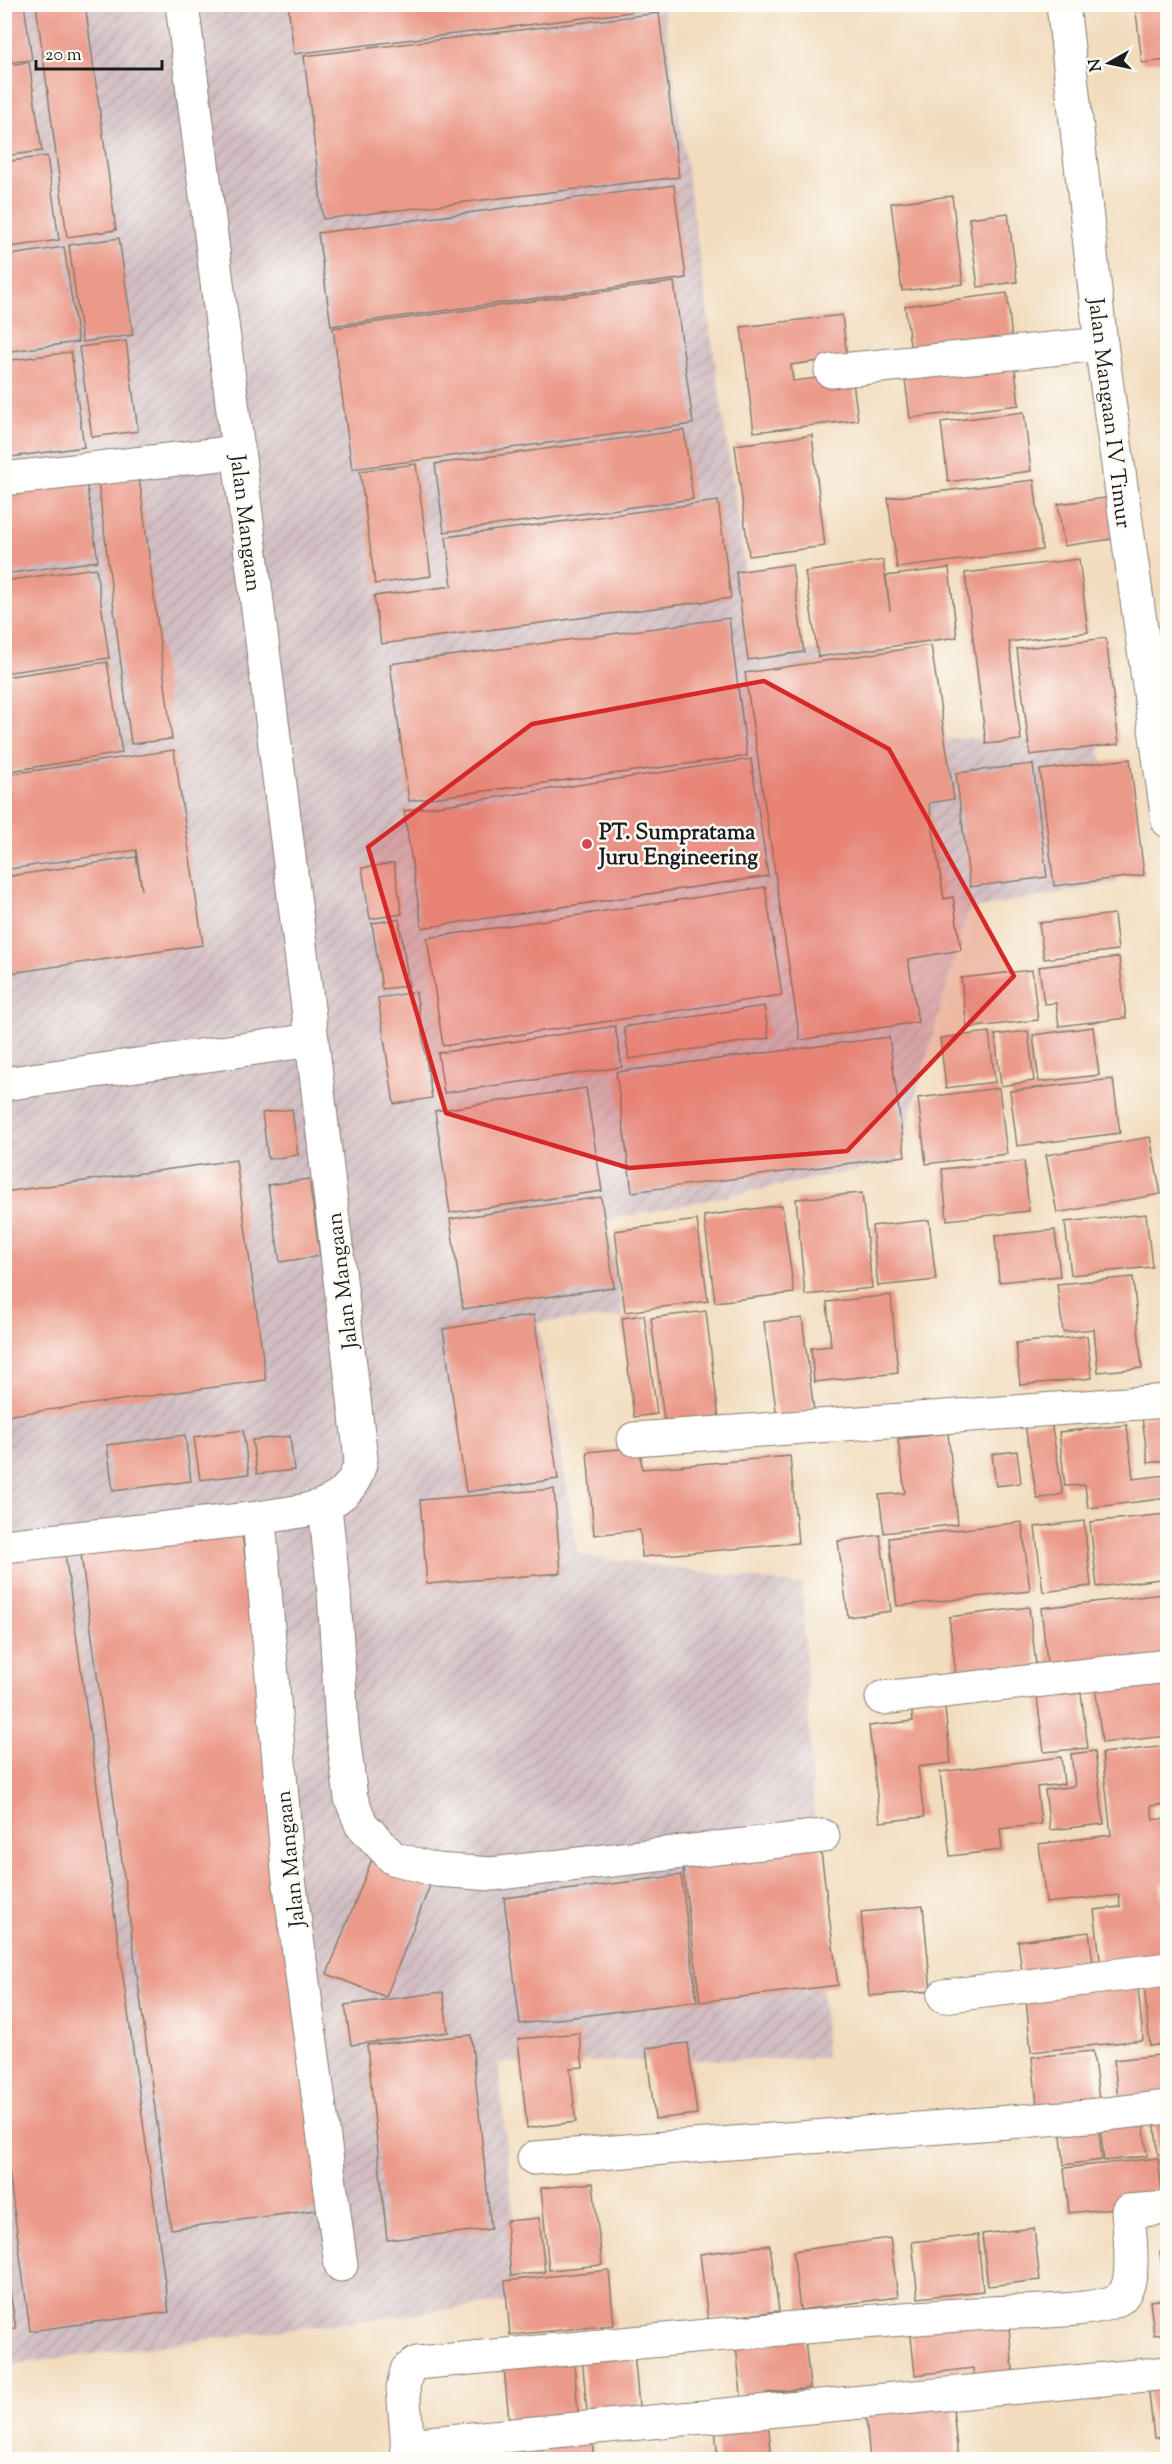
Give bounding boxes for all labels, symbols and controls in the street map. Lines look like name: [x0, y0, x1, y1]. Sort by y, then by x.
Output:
scale bar: [36, 33, 162, 71]
north arrow: [1079, 33, 1139, 93]
text: 20 m: [45, 43, 82, 69]
text: N: [1084, 57, 1109, 73]
street label: Jalan Mangaan IV Timur: [1078, 296, 1138, 530]
street label: Jalan Mangaan: [220, 452, 268, 594]
place label: PT. Sumpratama Juru Engineering: [597, 818, 758, 875]
marker: PT. Sumpratama Juru Engineering: [580, 837, 594, 851]
street label: Jalan Mangaan: [320, 1210, 368, 1352]
street label: Jalan Mangaan: [269, 1789, 315, 1930]

